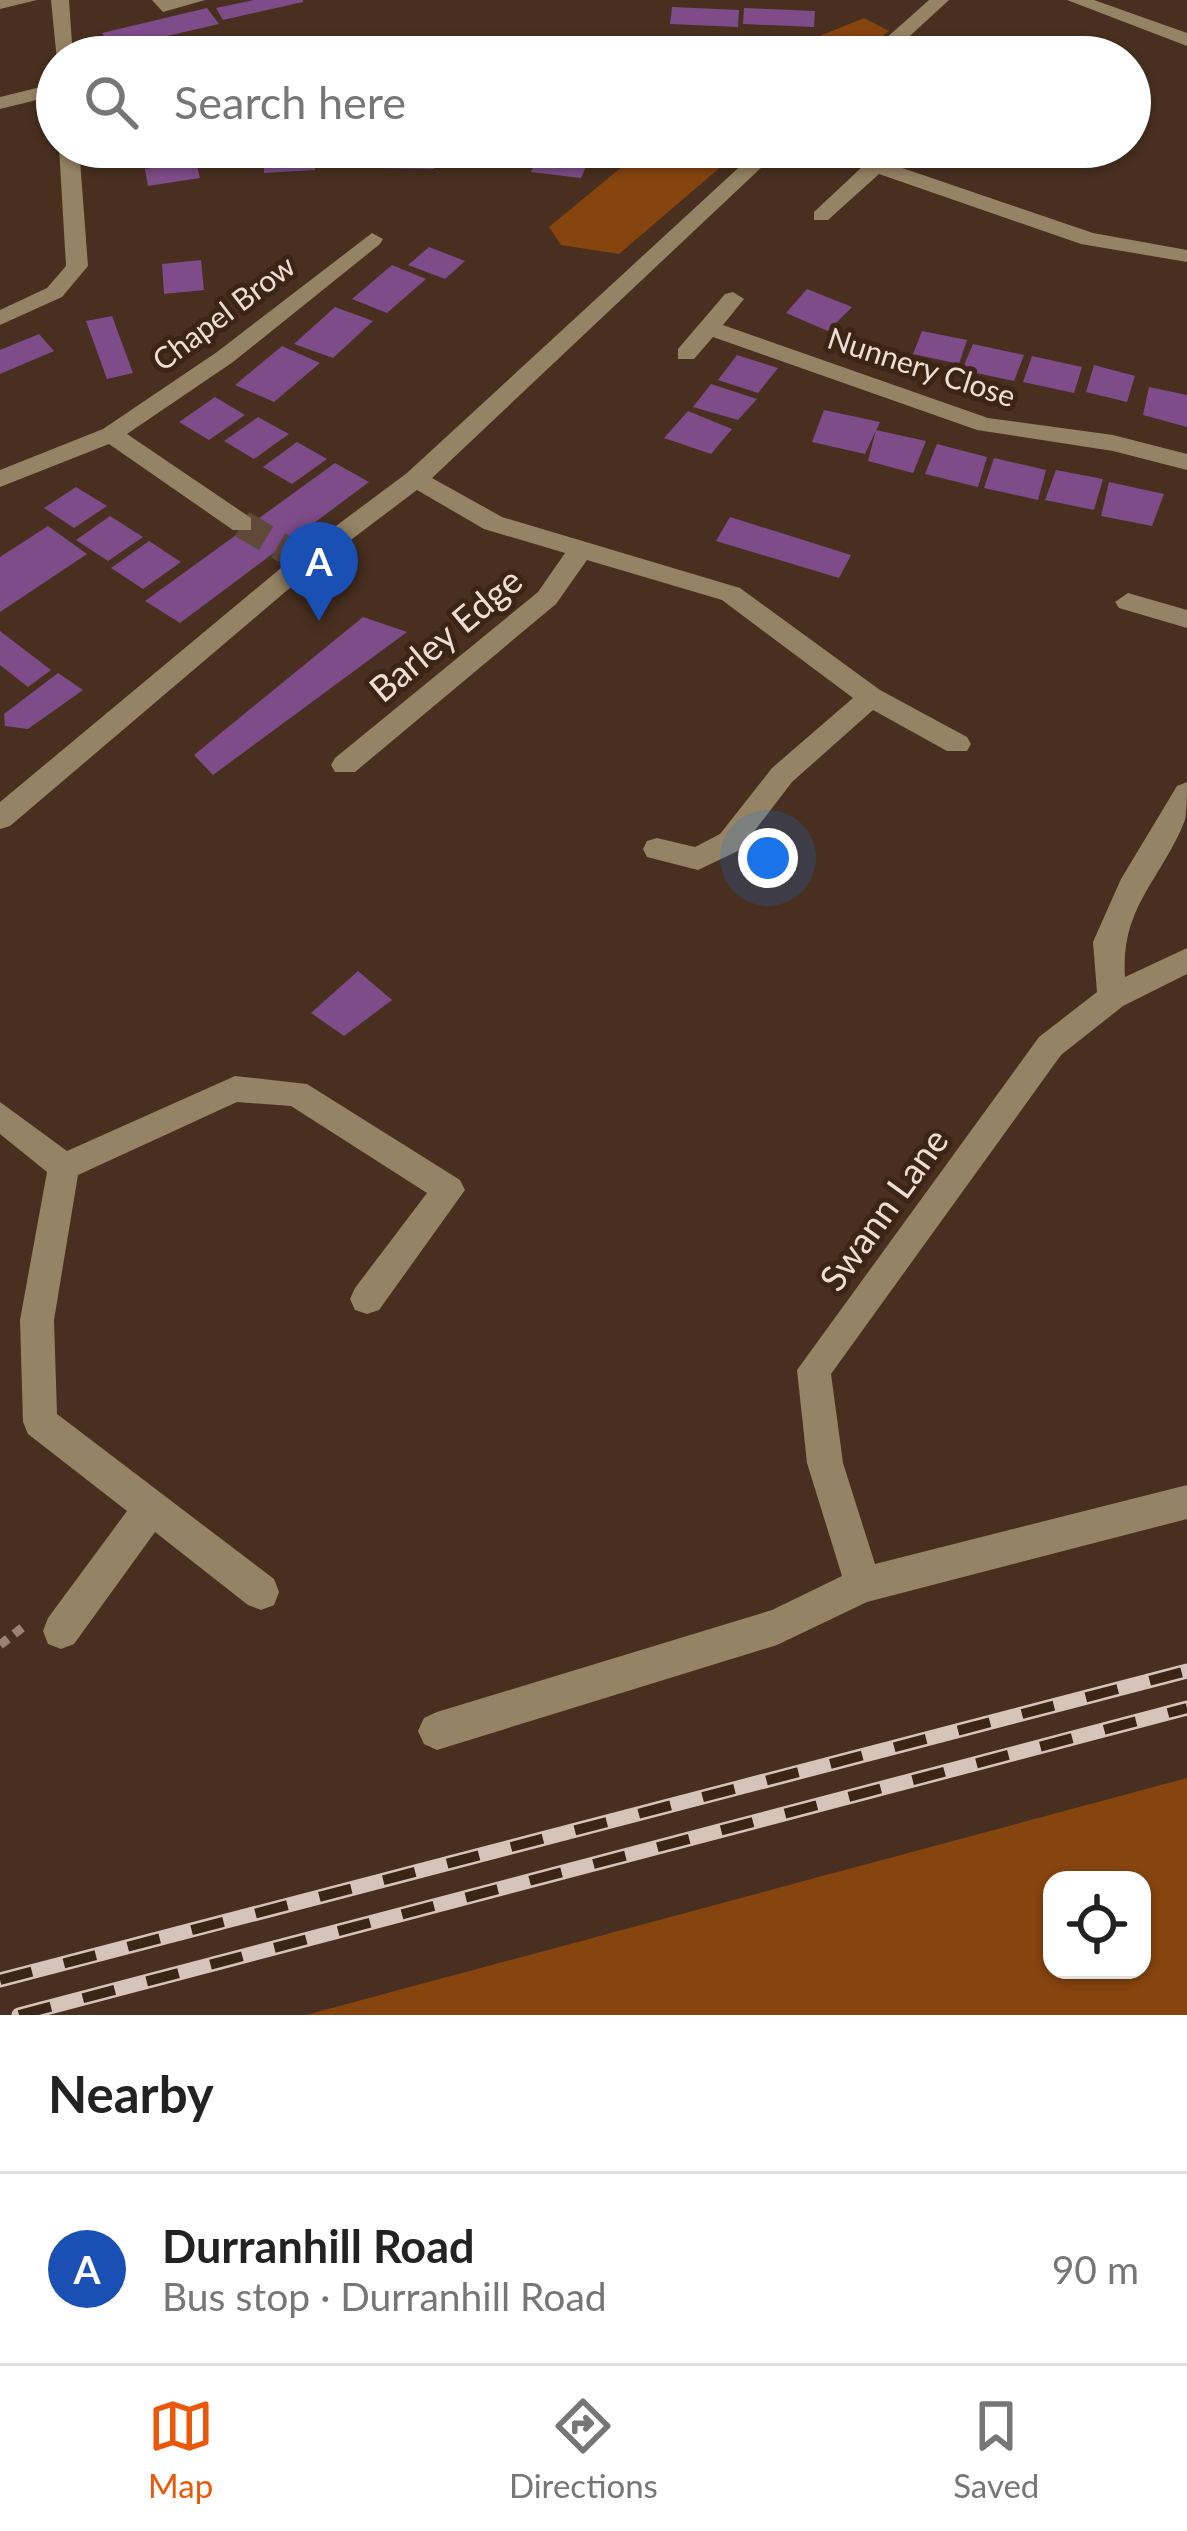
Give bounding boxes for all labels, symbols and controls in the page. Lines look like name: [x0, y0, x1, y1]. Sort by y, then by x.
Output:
search box: [36, 36, 1151, 168]
icon: search: [78, 69, 144, 135]
text: Search here: [174, 75, 406, 129]
street label: Chapel Brow: [145, 247, 302, 377]
street label: Nunnery Close: [824, 319, 1020, 413]
pin: A: [280, 522, 358, 621]
street label: Barley Edge: [360, 558, 530, 710]
your location: [738, 828, 798, 888]
street label: Swann Lane: [809, 1119, 957, 1299]
map controls: [1043, 1871, 1151, 1979]
button: locate: [1043, 1871, 1151, 1979]
text: Nearby: [48, 2063, 214, 2124]
text: Durranhill Road: [162, 2219, 475, 2273]
text: A: [73, 2246, 101, 2292]
text: 90 m: [1052, 2246, 1139, 2292]
text: Bus stop · Durranhill Road: [162, 2273, 607, 2319]
tab: Map: [148, 2393, 214, 2505]
tab: Directions: [509, 2393, 658, 2505]
tab: Saved: [953, 2393, 1039, 2505]

